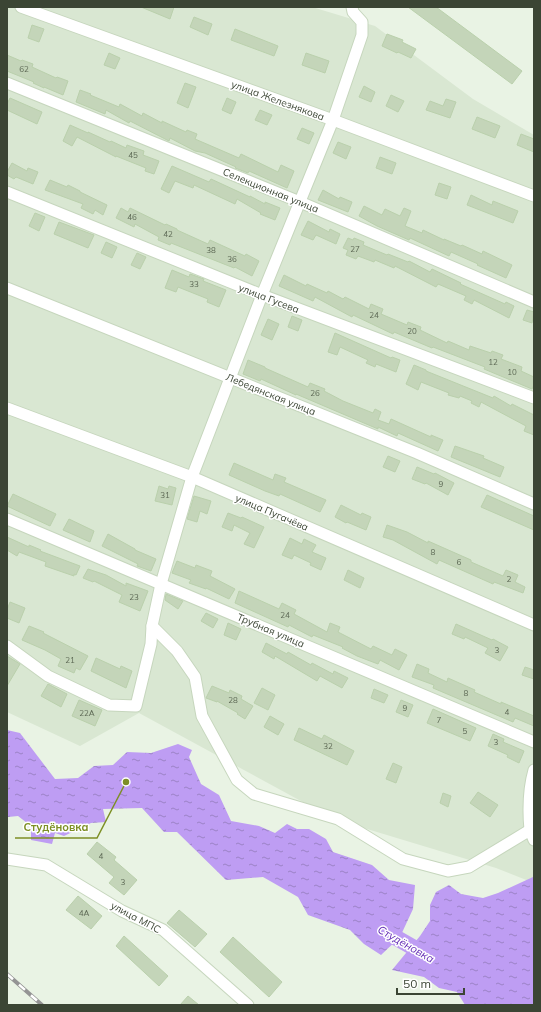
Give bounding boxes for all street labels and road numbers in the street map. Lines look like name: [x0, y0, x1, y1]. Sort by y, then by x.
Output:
street label: улица Железнякова: [230, 78, 326, 123]
street label: Селекционная улица: [221, 165, 321, 216]
street label: улица Гусева: [237, 281, 301, 316]
street label: Лебедянская улица: [224, 370, 318, 418]
street label: улица Пугачёва: [233, 491, 310, 534]
street label: Трубная улица: [235, 610, 306, 650]
street label: улица МПС: [109, 899, 163, 936]

